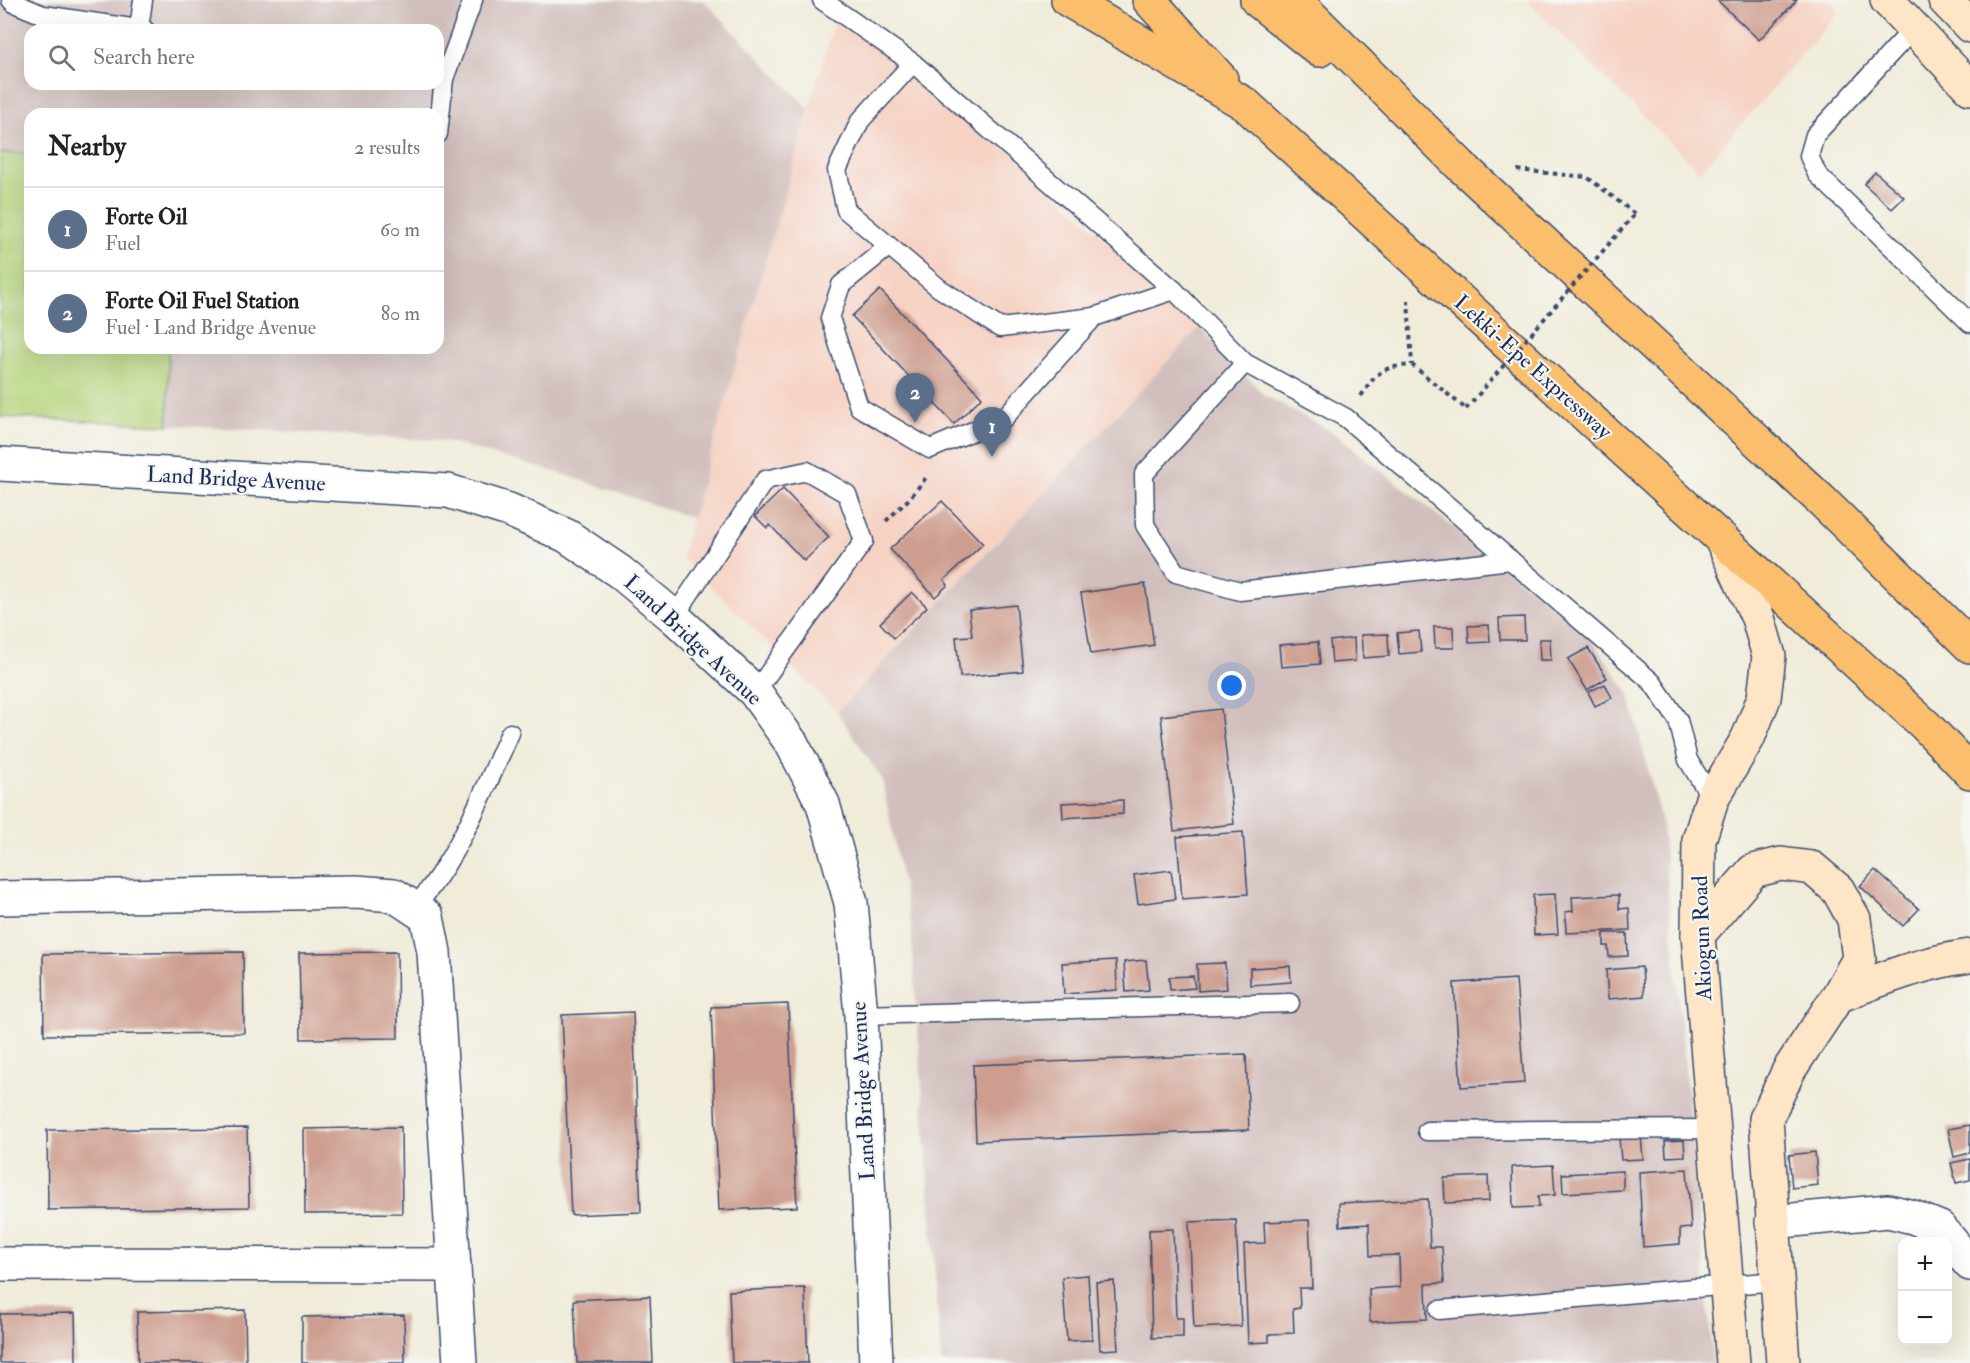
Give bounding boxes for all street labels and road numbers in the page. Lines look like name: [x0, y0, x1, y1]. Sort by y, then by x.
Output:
street label: Lekki-Epe Expressway: [1447, 289, 1618, 446]
street label: Land Bridge Avenue: [146, 460, 326, 498]
street label: Land Bridge Avenue: [618, 569, 768, 711]
street label: Akiogun Road: [1686, 875, 1718, 1002]
street label: Land Bridge Avenue: [844, 1001, 882, 1181]

